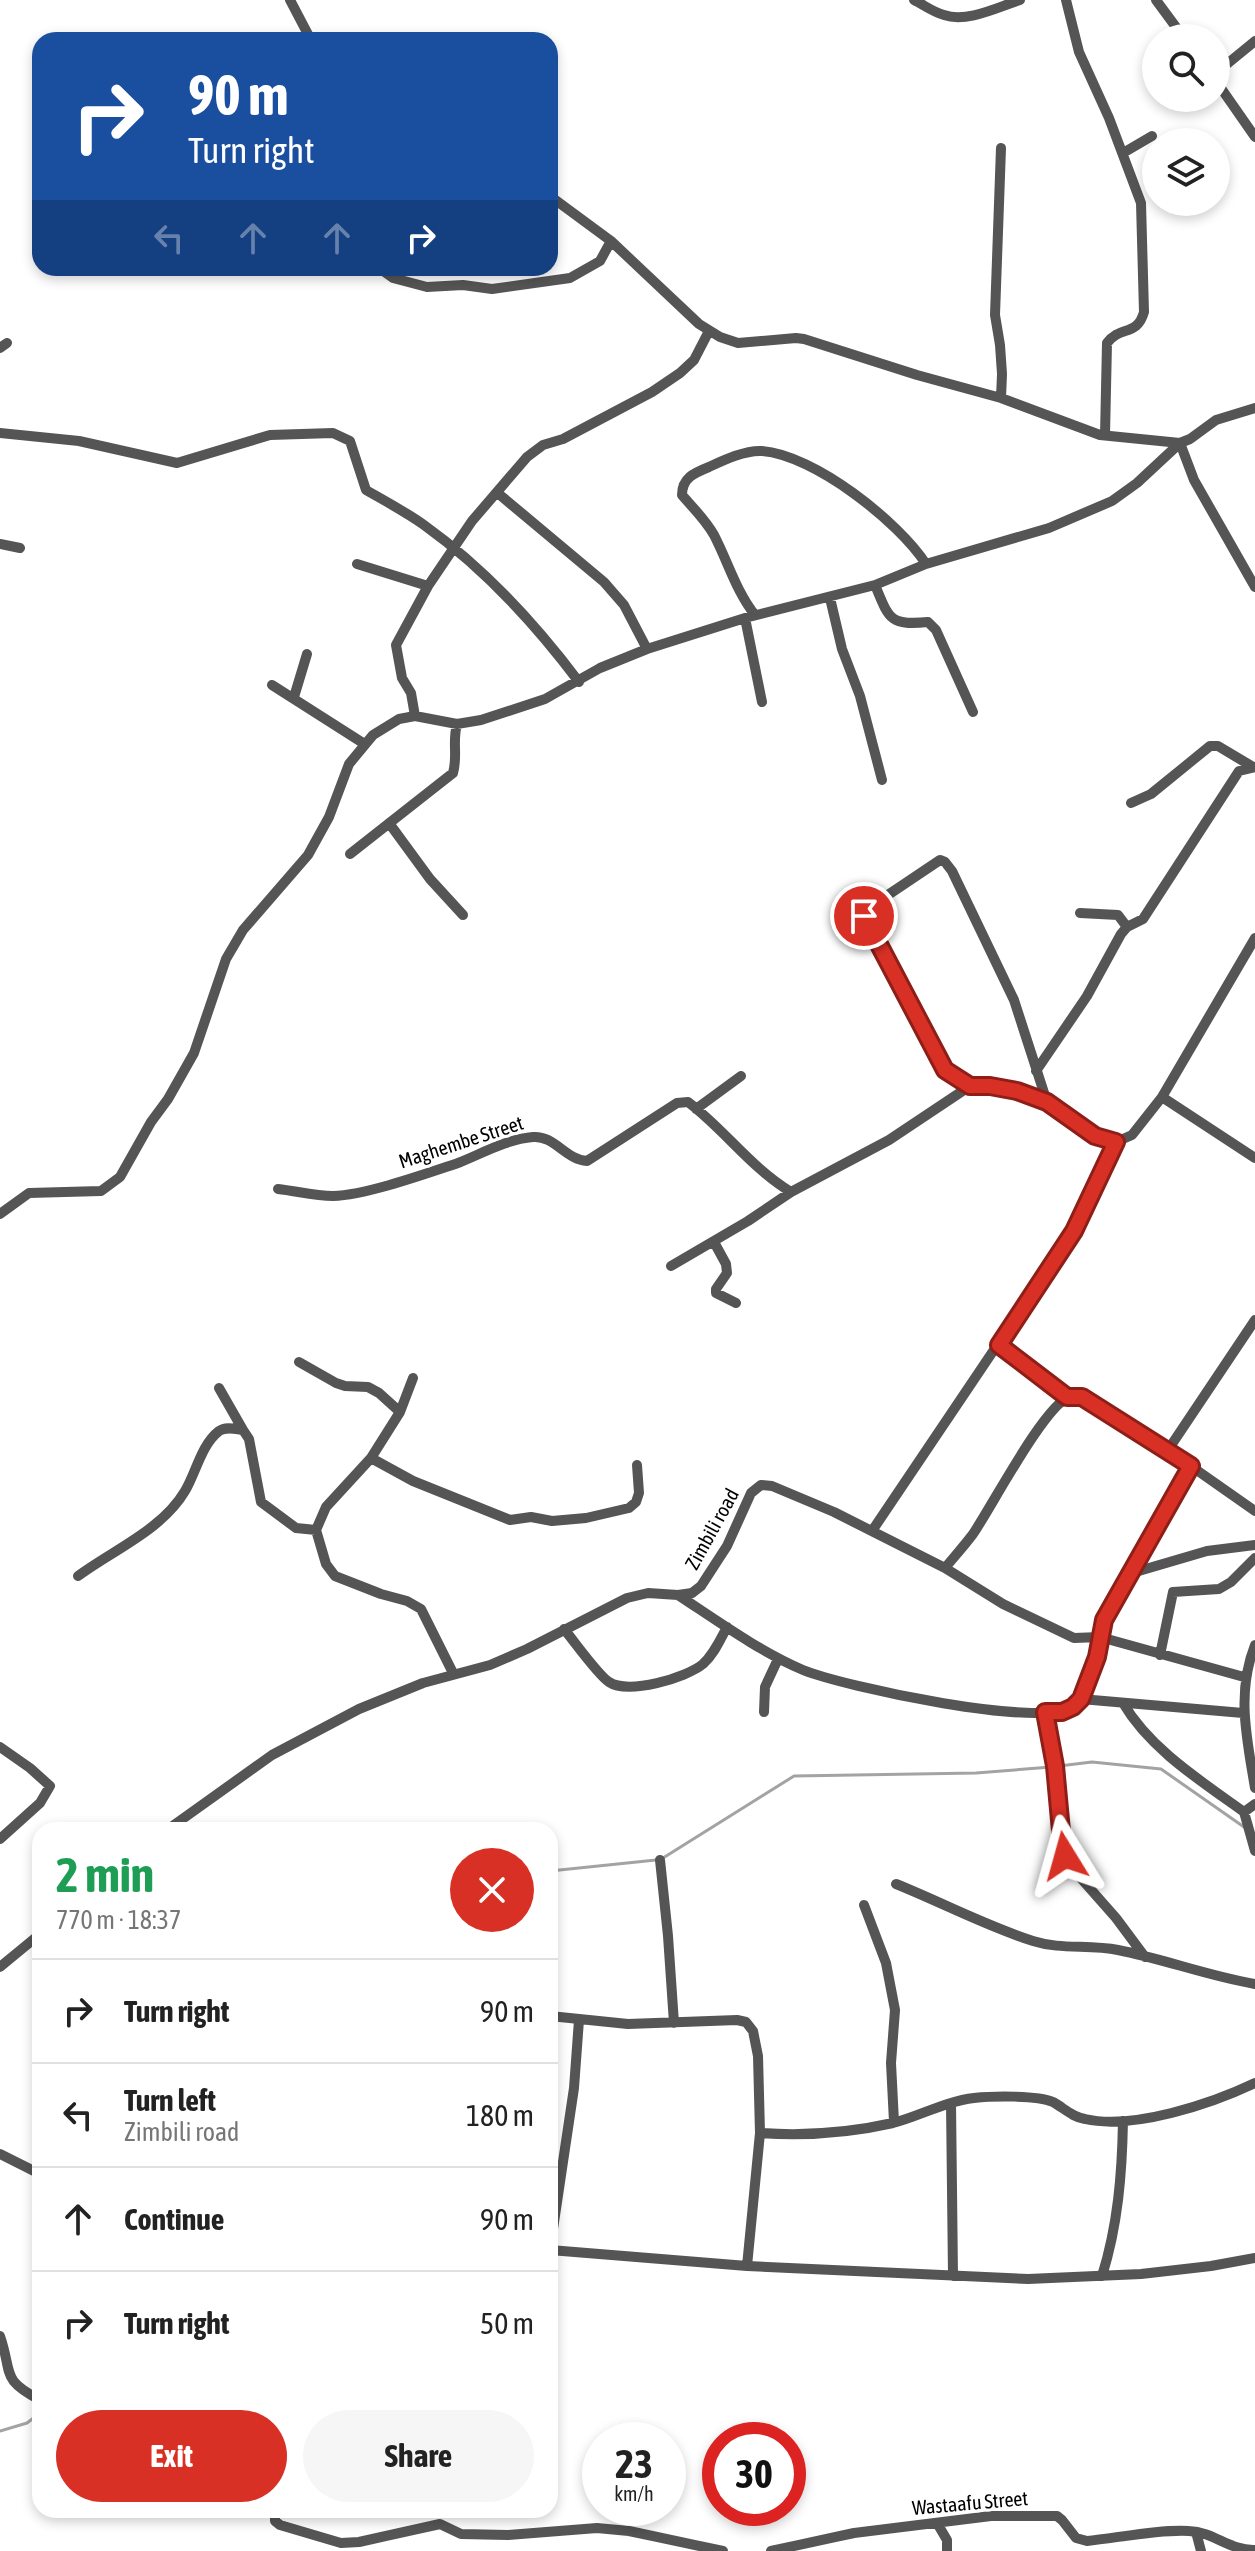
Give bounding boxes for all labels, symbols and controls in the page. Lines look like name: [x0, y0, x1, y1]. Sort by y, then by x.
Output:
map controls: [1142, 24, 1230, 216]
button: search: [1142, 24, 1230, 112]
text: 90 m: [188, 63, 289, 127]
icon: right: [56, 64, 160, 168]
button: layers: [1142, 128, 1230, 216]
text: Turn right: [188, 129, 315, 171]
icon: left: [147, 216, 191, 260]
icon: ahead: [231, 216, 275, 260]
icon: ahead: [315, 216, 359, 260]
icon: right: [399, 216, 443, 260]
pin: [830, 882, 898, 950]
icon: arrive: [842, 894, 886, 938]
street label: Maghembe Street: [396, 1110, 526, 1172]
street label: Zimbili road: [680, 1484, 743, 1573]
position arrow: [1023, 1814, 1107, 1898]
text: 2 min: [56, 1847, 154, 1902]
button: close: [450, 1848, 534, 1932]
text: 770 m · 18:37: [56, 1905, 181, 1935]
icon: right: [56, 1989, 100, 2033]
text: Turn right: [124, 1994, 230, 2028]
text: 90 m: [480, 1994, 534, 2028]
text: Turn left: [124, 2083, 216, 2117]
icon: left: [56, 2093, 100, 2137]
text: 180 m: [466, 2098, 534, 2132]
text: Zimbili road: [124, 2117, 239, 2147]
icon: ahead: [56, 2197, 100, 2241]
text: Continue: [124, 2202, 224, 2236]
text: 90 m: [480, 2202, 534, 2236]
icon: right: [56, 2301, 100, 2345]
text: Turn right: [124, 2306, 230, 2340]
text: 50 m: [480, 2306, 534, 2340]
button: Exit: [56, 2410, 287, 2502]
button: Share: [303, 2410, 534, 2502]
speed limit sign: 30: [702, 2422, 806, 2526]
text: 23: [615, 2441, 653, 2486]
text: km/h: [614, 2482, 654, 2505]
street label: Wastaafu Street: [911, 2486, 1029, 2519]

